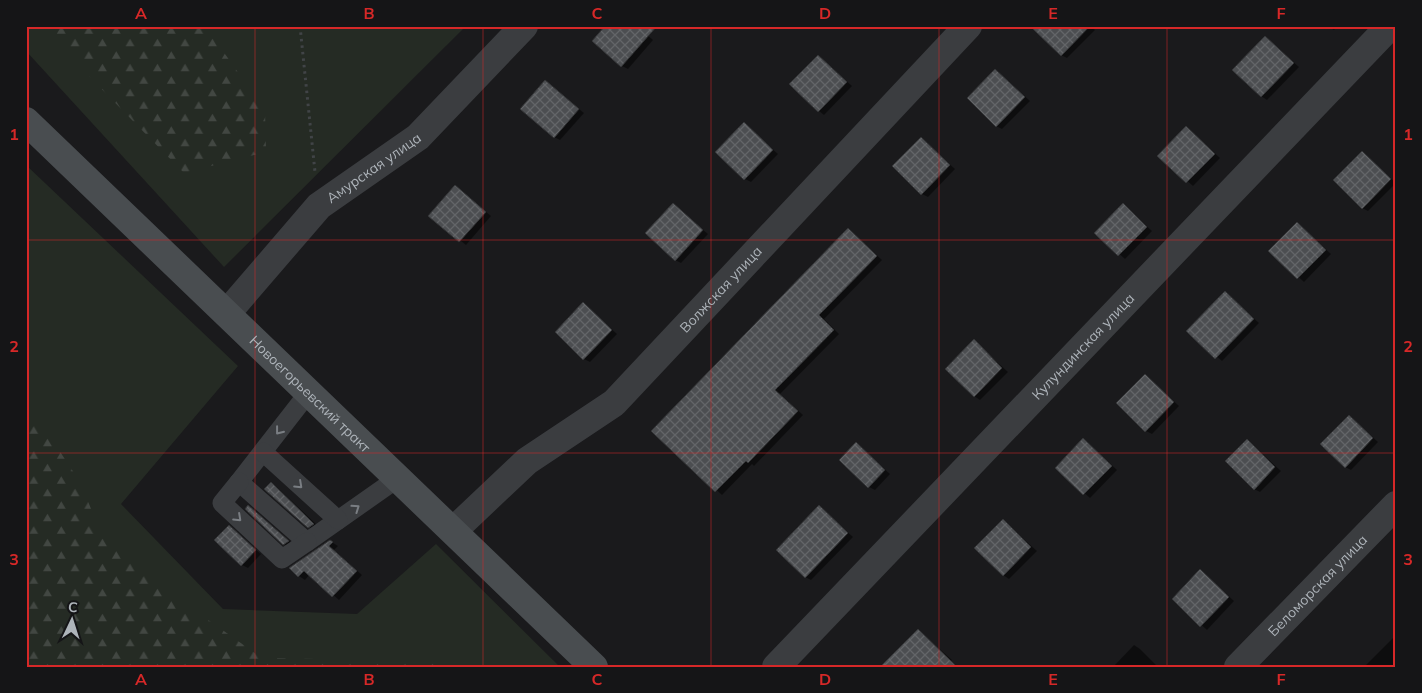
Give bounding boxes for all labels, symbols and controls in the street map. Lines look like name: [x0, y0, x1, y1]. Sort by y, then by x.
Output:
text: A: [135, 3, 147, 23]
text: B: [363, 3, 375, 23]
text: C: [592, 3, 603, 23]
text: D: [819, 3, 831, 23]
text: E: [1048, 3, 1058, 23]
text: F: [1276, 3, 1286, 23]
text: 1: [9, 124, 19, 144]
text: 1: [1403, 124, 1413, 144]
street label: Амурская улица: [323, 129, 425, 207]
street label: Волжская улица: [676, 242, 766, 336]
street label: Кулундинская улица: [1028, 289, 1138, 403]
street label: Новоегорьевский тракт: [246, 332, 375, 457]
text: 2: [9, 336, 19, 356]
text: 2: [1403, 336, 1413, 356]
one-way arrow: [277, 425, 285, 434]
one-way arrow: [293, 479, 302, 488]
one-way arrow: [350, 505, 360, 514]
one-way arrow: [232, 512, 241, 521]
street label: Беломорская улица: [1264, 531, 1371, 640]
text: 3: [9, 549, 19, 569]
text: 3: [1403, 549, 1413, 569]
north arrow: [48, 596, 98, 646]
text: С: [67, 598, 78, 616]
text: A: [135, 669, 147, 689]
text: B: [363, 669, 375, 689]
text: C: [592, 669, 603, 689]
text: D: [819, 669, 831, 689]
text: E: [1048, 669, 1058, 689]
text: F: [1276, 669, 1286, 689]

